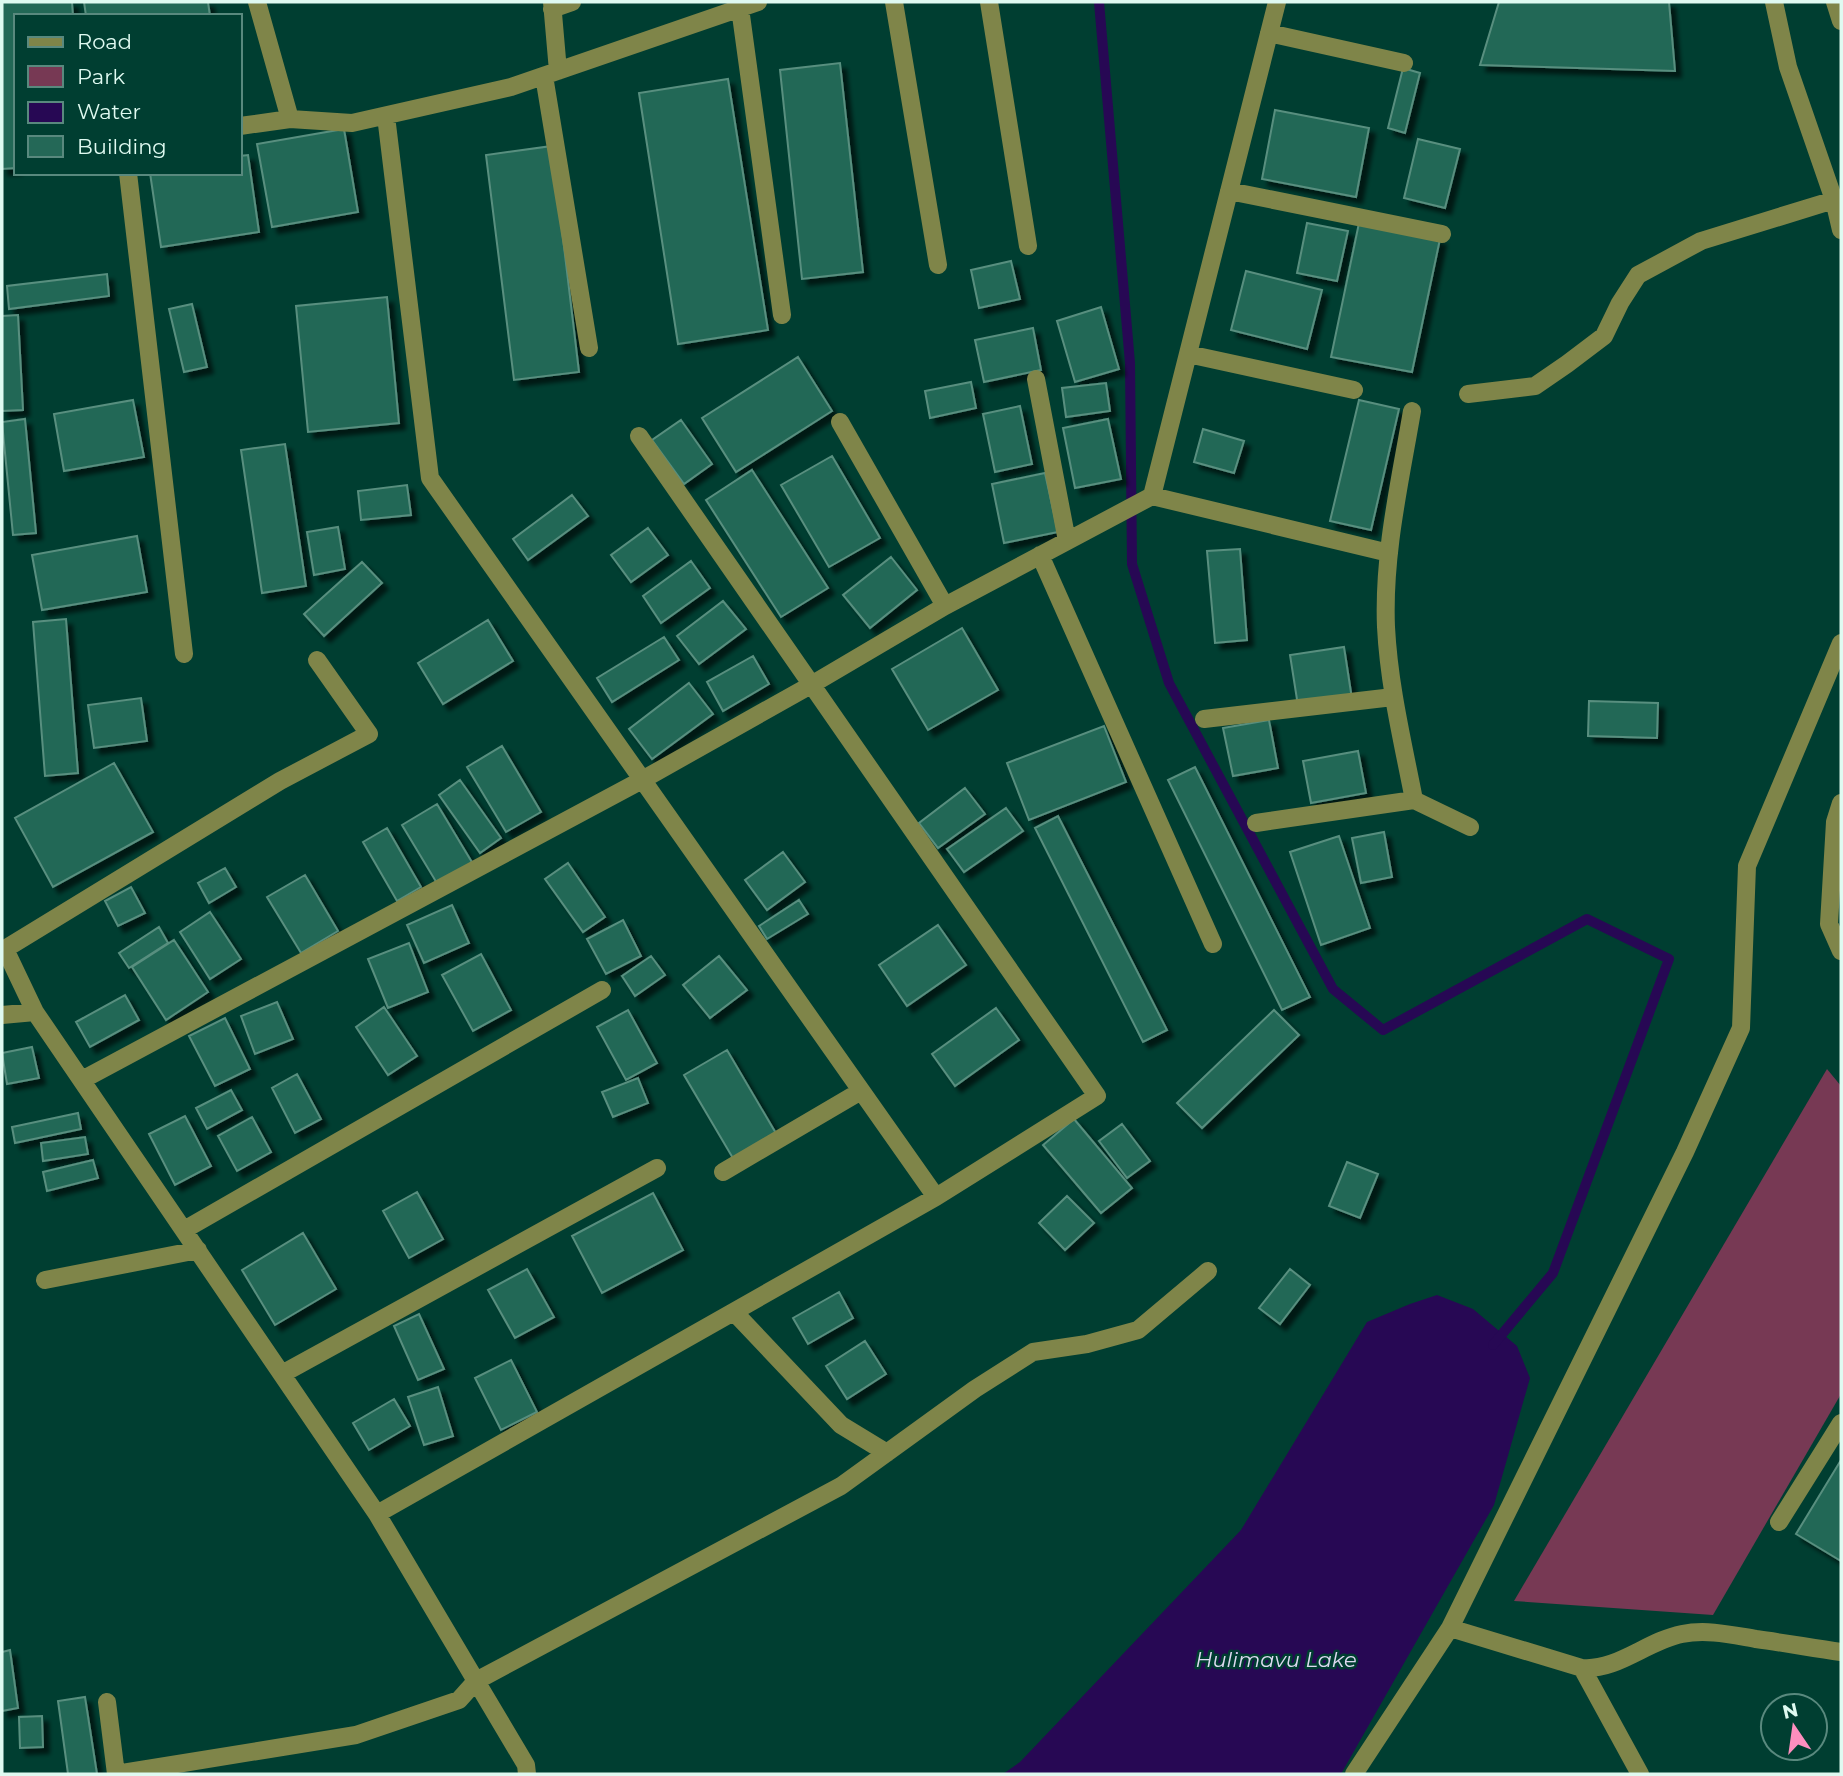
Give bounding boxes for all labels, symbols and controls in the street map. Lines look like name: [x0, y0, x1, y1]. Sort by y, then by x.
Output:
legend: [14, 14, 242, 175]
text: Road: [77, 29, 132, 54]
text: Park: [77, 64, 125, 89]
text: Water: [77, 99, 141, 124]
text: Building: [77, 134, 167, 159]
water label: Hulimavu Lake: [1195, 1647, 1357, 1672]
north arrow: [1759, 1692, 1829, 1762]
text: N: [1780, 1698, 1800, 1724]

